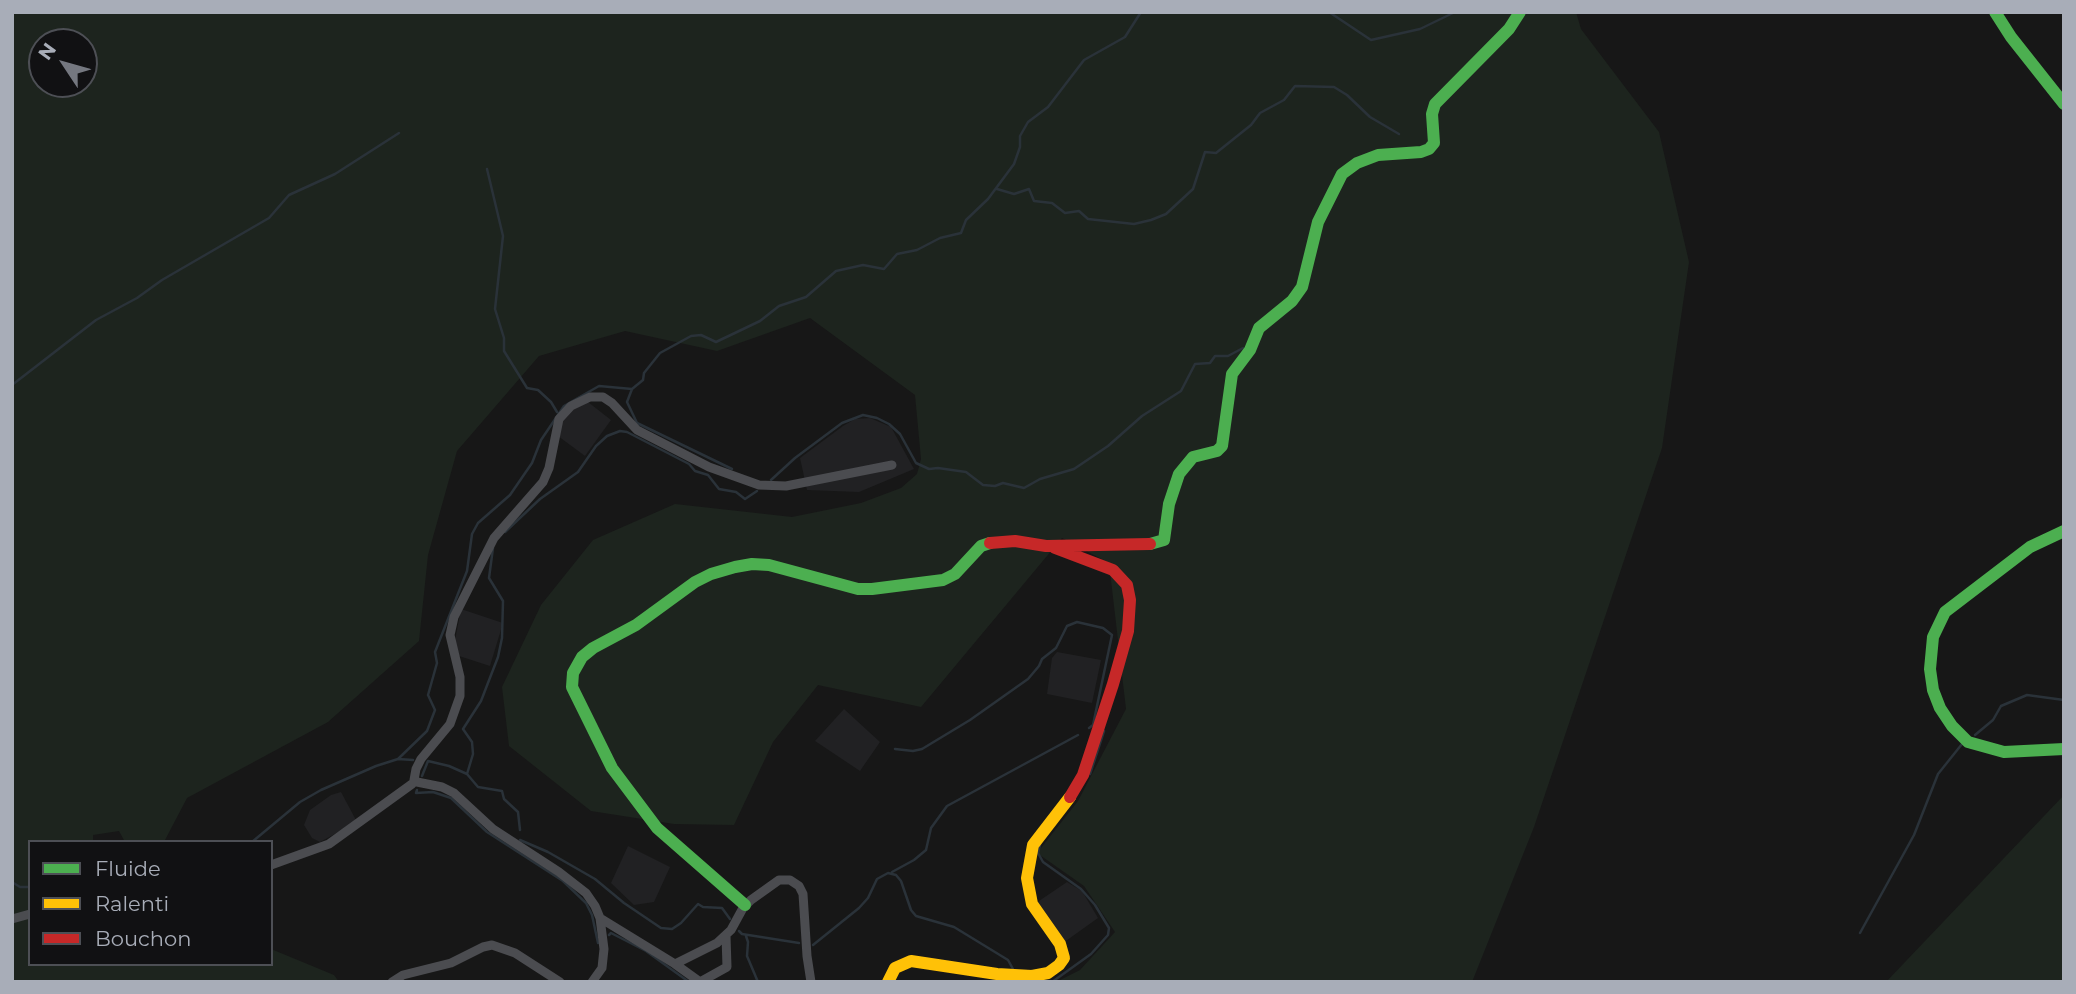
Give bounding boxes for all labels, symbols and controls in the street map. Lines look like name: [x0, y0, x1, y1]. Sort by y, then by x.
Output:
north arrow: [28, 28, 98, 98]
text: N: [33, 39, 61, 65]
legend: [28, 840, 273, 966]
text: Fluide: [95, 856, 161, 881]
text: Ralenti: [95, 891, 169, 916]
text: Bouchon: [95, 926, 191, 951]

